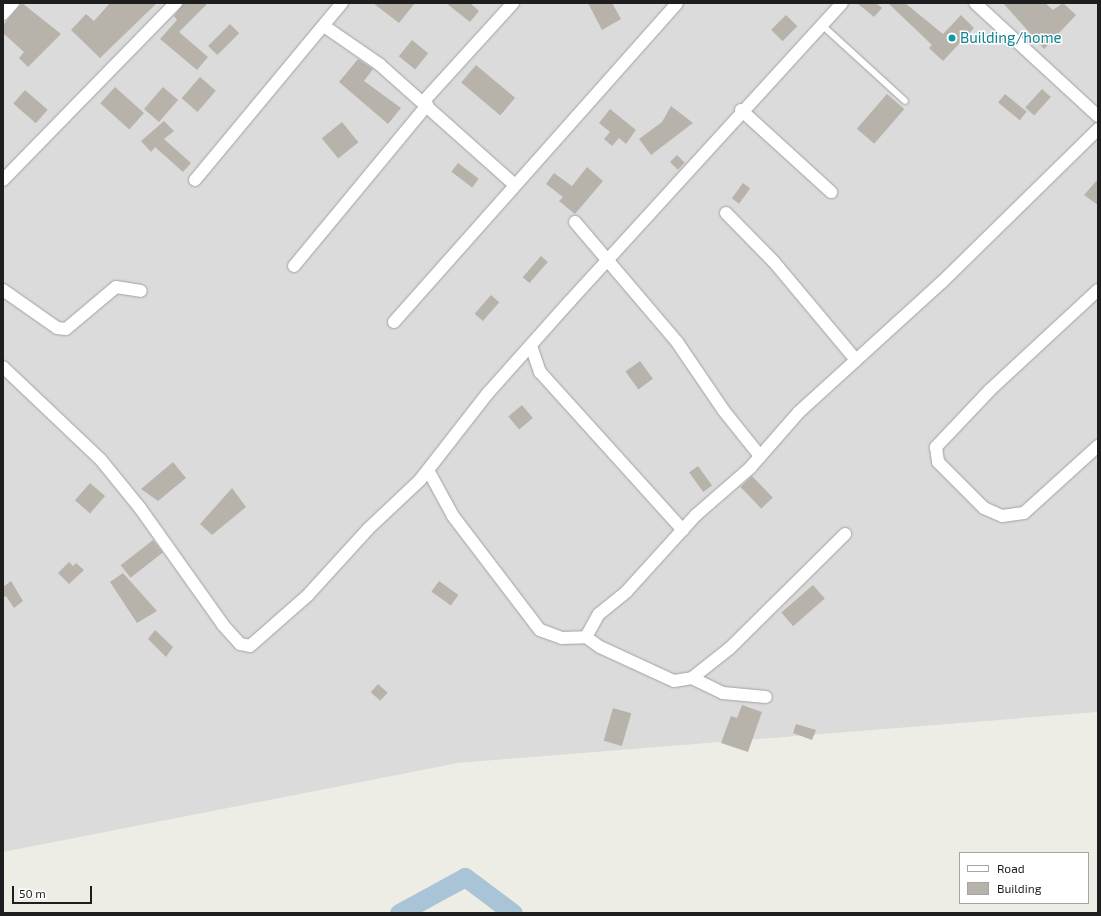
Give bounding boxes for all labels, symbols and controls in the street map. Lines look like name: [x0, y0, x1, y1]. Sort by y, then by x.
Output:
place label: Building/home: [960, 29, 1062, 47]
marker: Building/home: [947, 33, 957, 43]
legend: [959, 852, 1089, 904]
text: Road: [997, 861, 1025, 875]
scale bar: [14, 878, 94, 904]
text: Building: [997, 881, 1041, 895]
text: 50 m: [19, 886, 46, 900]

